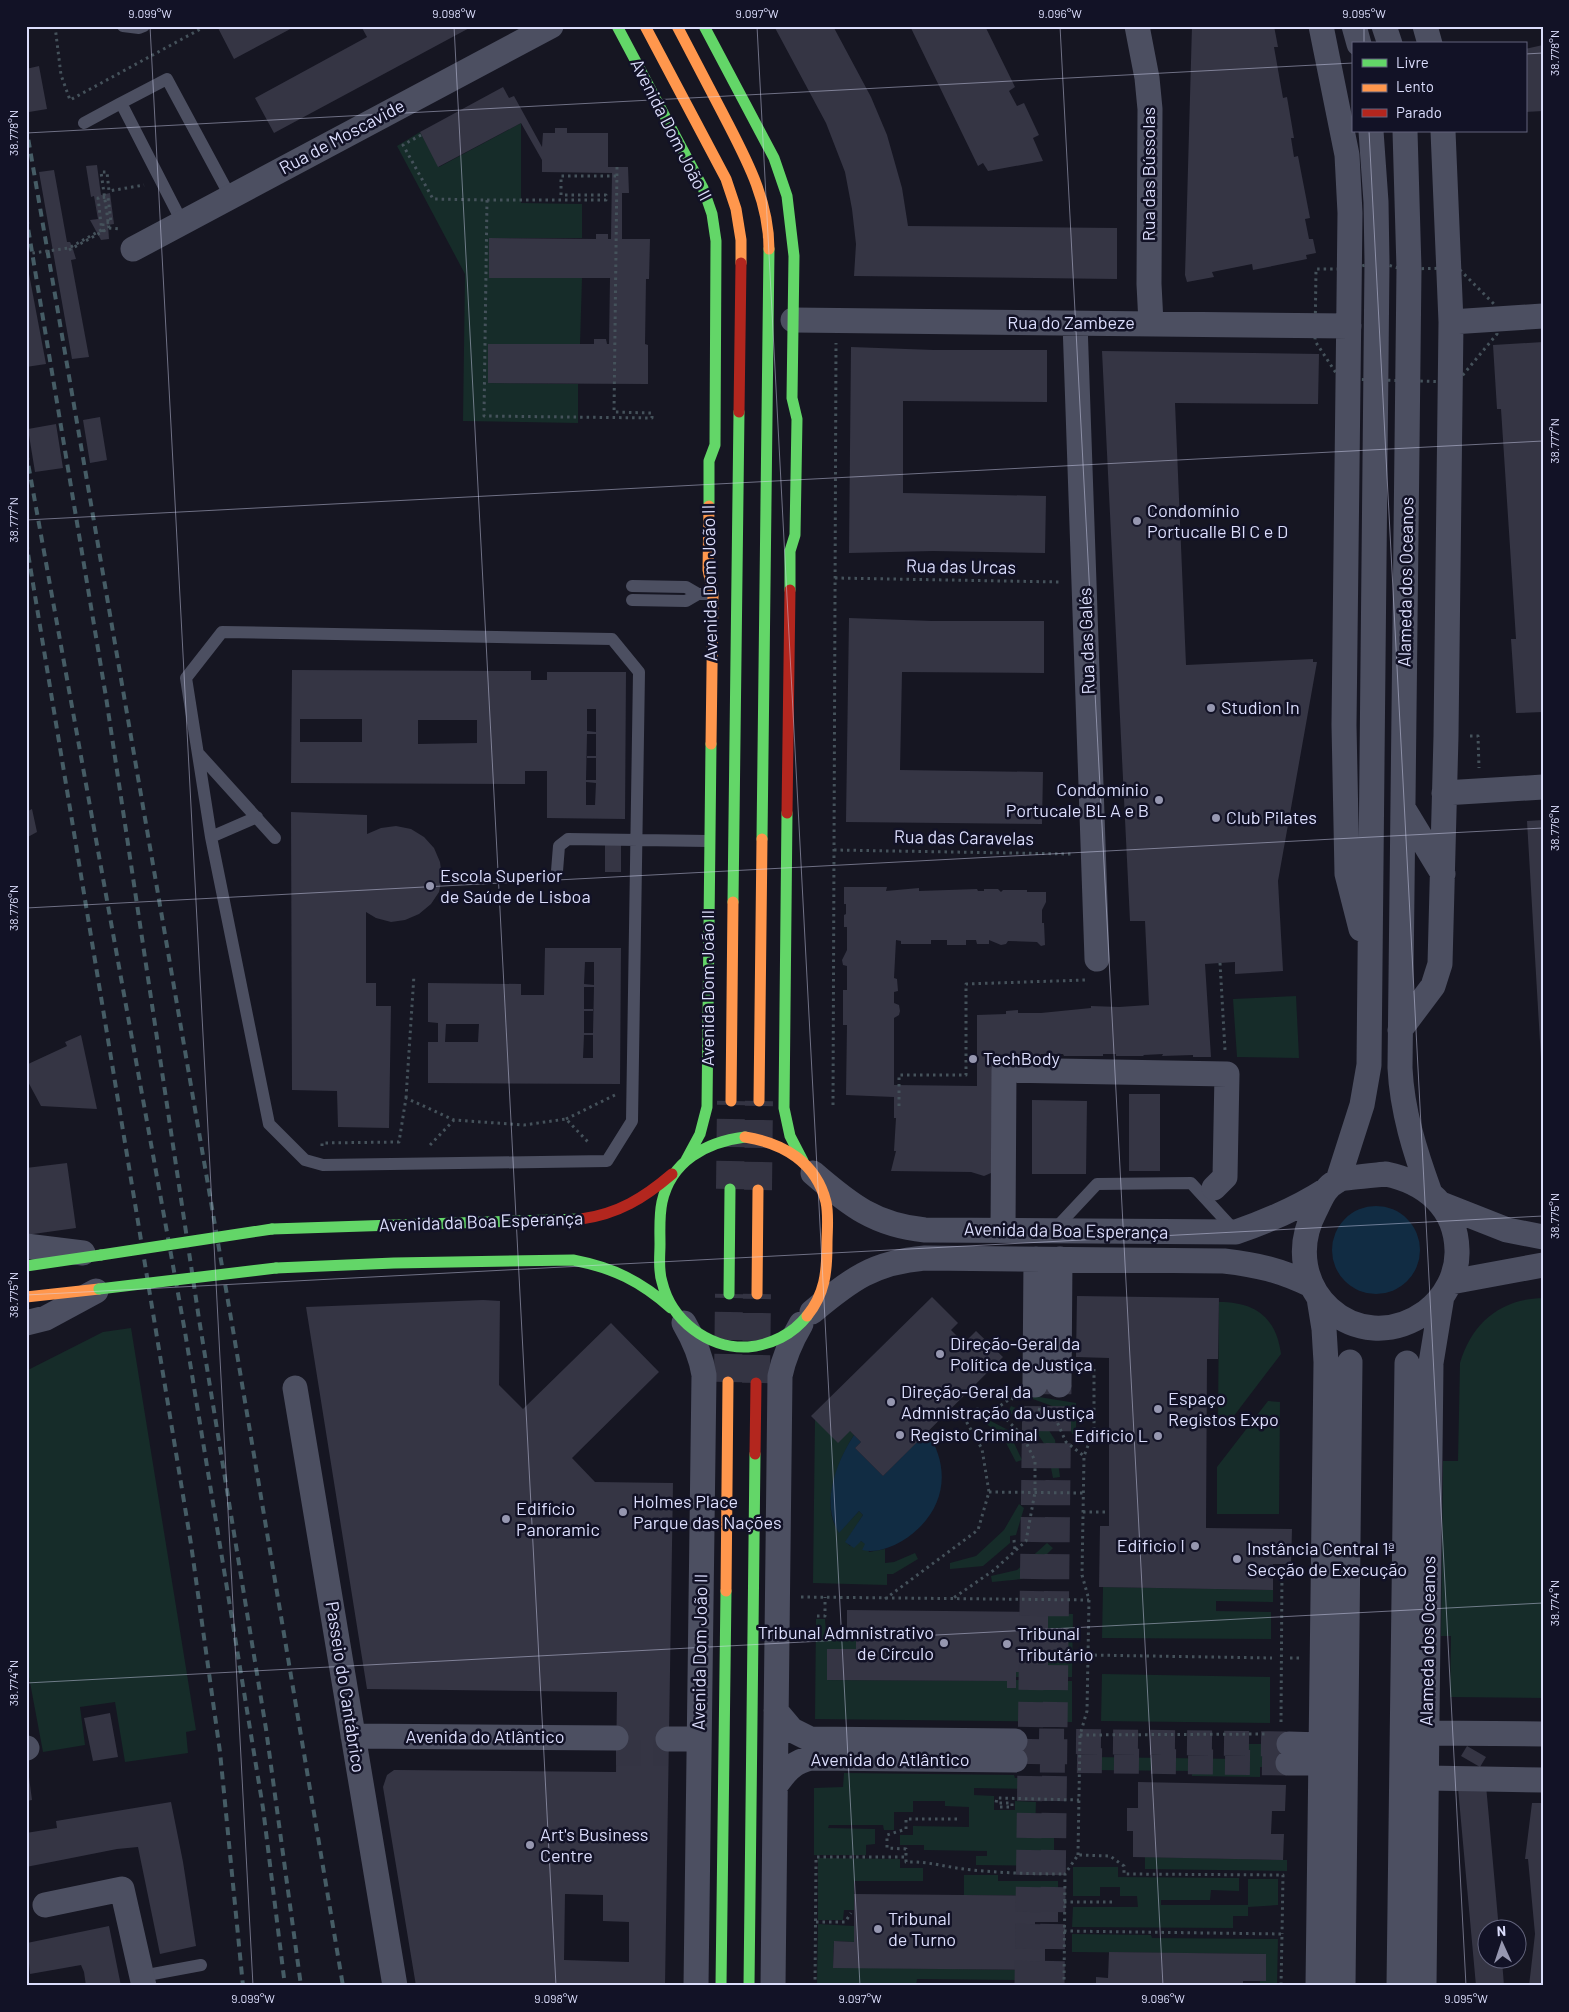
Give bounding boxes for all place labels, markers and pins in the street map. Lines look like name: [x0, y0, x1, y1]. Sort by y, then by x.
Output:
place label: Condomínio Portucalle Bl C e D: [1147, 499, 1288, 542]
marker: Condomínio Portucalle Bl C e D: [1131, 515, 1143, 527]
place label: Studion In: [1221, 696, 1300, 718]
marker: Studion In: [1205, 702, 1217, 714]
place label: Condomínio Portucale BL A e B: [1006, 778, 1149, 821]
marker: Condomínio Portucale BL A e B: [1153, 794, 1165, 806]
place label: Club Pilates: [1226, 806, 1317, 828]
marker: Club Pilates: [1210, 812, 1222, 824]
place label: Escola Superior de Saúde de Lisboa: [440, 864, 591, 907]
marker: Escola Superior de Saúde de Lisboa: [424, 880, 436, 892]
place label: TechBody: [983, 1047, 1060, 1069]
marker: TechBody: [967, 1053, 979, 1065]
place label: Direção-Geral da Política de Justiça: [950, 1332, 1093, 1375]
marker: Direção-Geral da Política de Justiça: [934, 1348, 946, 1360]
place label: Direção-Geral da Admnistração da Justiça: [901, 1380, 1094, 1423]
place label: Espaço Registos Expo: [1168, 1387, 1279, 1430]
marker: Direção-Geral da Admnistração da Justiça: [885, 1396, 897, 1408]
marker: Espaço Registos Expo: [1152, 1403, 1164, 1415]
place label: Registo Criminal: [910, 1423, 1038, 1445]
place label: Edificio L: [1074, 1424, 1148, 1446]
marker: Registo Criminal: [894, 1429, 906, 1441]
marker: Edificio L: [1152, 1430, 1164, 1442]
place label: Holmes Place Parque das Nações: [633, 1490, 782, 1533]
place label: Edifício Panoramic: [516, 1497, 600, 1540]
marker: Holmes Place Parque das Nações: [617, 1506, 629, 1518]
marker: Edifício Panoramic: [500, 1513, 512, 1525]
place label: Edificio I: [1117, 1534, 1185, 1556]
place label: Instância Central 1ª Secção de Execução: [1247, 1537, 1407, 1580]
marker: Edificio I: [1189, 1540, 1201, 1552]
marker: Instância Central 1ª Secção de Execução: [1231, 1553, 1243, 1565]
place label: Tribunal Admnistrativo de Círculo: [758, 1621, 934, 1664]
place label: Tribunal Tributário: [1017, 1622, 1094, 1665]
marker: Tribunal Admnistrativo de Círculo: [938, 1637, 950, 1649]
marker: Tribunal Tributário: [1001, 1638, 1013, 1650]
place label: Art's Business Centre: [540, 1823, 648, 1866]
marker: Art's Business Centre: [524, 1839, 536, 1851]
place label: Tribunal de Turno: [888, 1907, 956, 1950]
marker: Tribunal de Turno: [872, 1923, 884, 1935]

